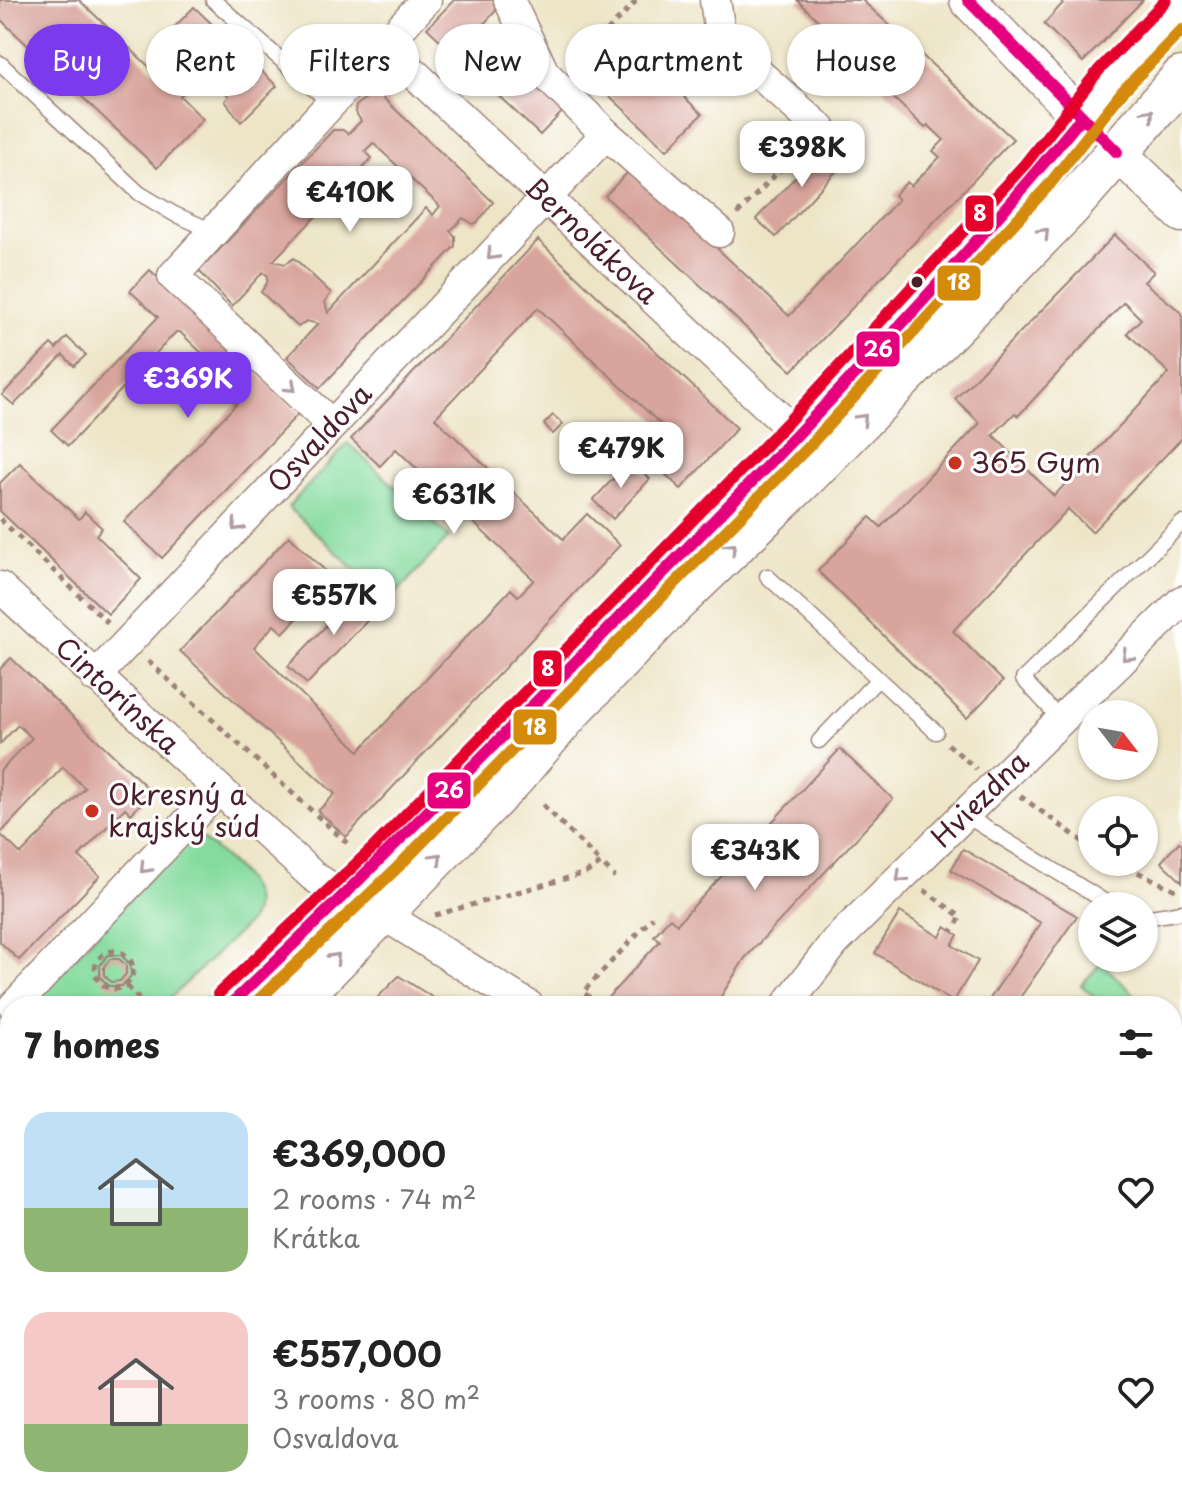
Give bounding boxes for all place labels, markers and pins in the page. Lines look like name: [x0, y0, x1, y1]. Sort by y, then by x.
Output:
pin: €398K: [746, 121, 858, 189]
pin: €410K: [294, 166, 406, 234]
unlabelled marker: [909, 274, 925, 290]
pin: €369K: [132, 352, 244, 420]
pin: €479K: [565, 422, 677, 490]
place label: 365 Gym: [971, 440, 1101, 483]
marker: 365 Gym: [946, 454, 964, 472]
pin: €631K: [398, 468, 510, 536]
pin: €557K: [278, 569, 390, 637]
place label: Okresný a krajský súd: [108, 772, 260, 847]
marker: Okresný a krajský súd: [83, 802, 101, 820]
pin: €343K: [699, 824, 811, 892]

